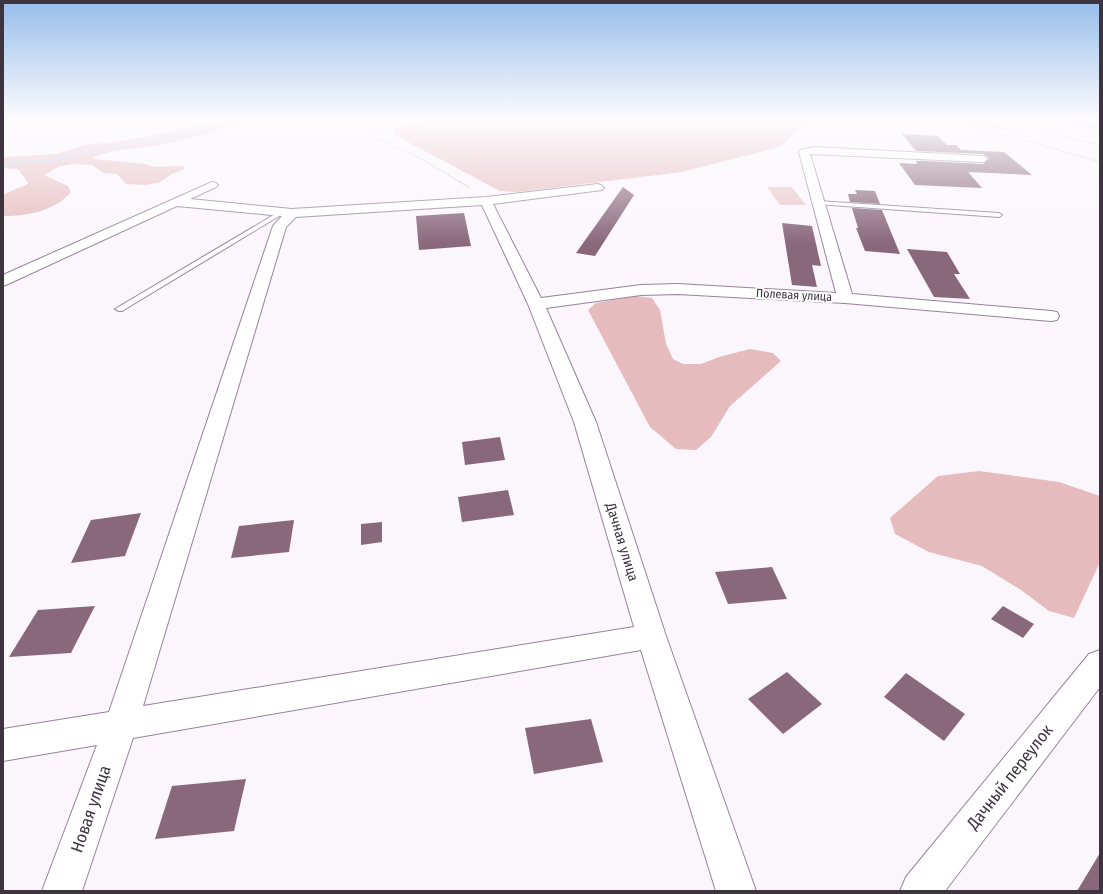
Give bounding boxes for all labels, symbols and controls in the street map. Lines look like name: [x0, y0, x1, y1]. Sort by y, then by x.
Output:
street label: Полевая улица: [756, 286, 833, 304]
street label: Дачная улица: [602, 500, 642, 583]
street label: Дачный переулок: [962, 720, 1058, 834]
street label: Новая улица: [66, 763, 116, 855]

